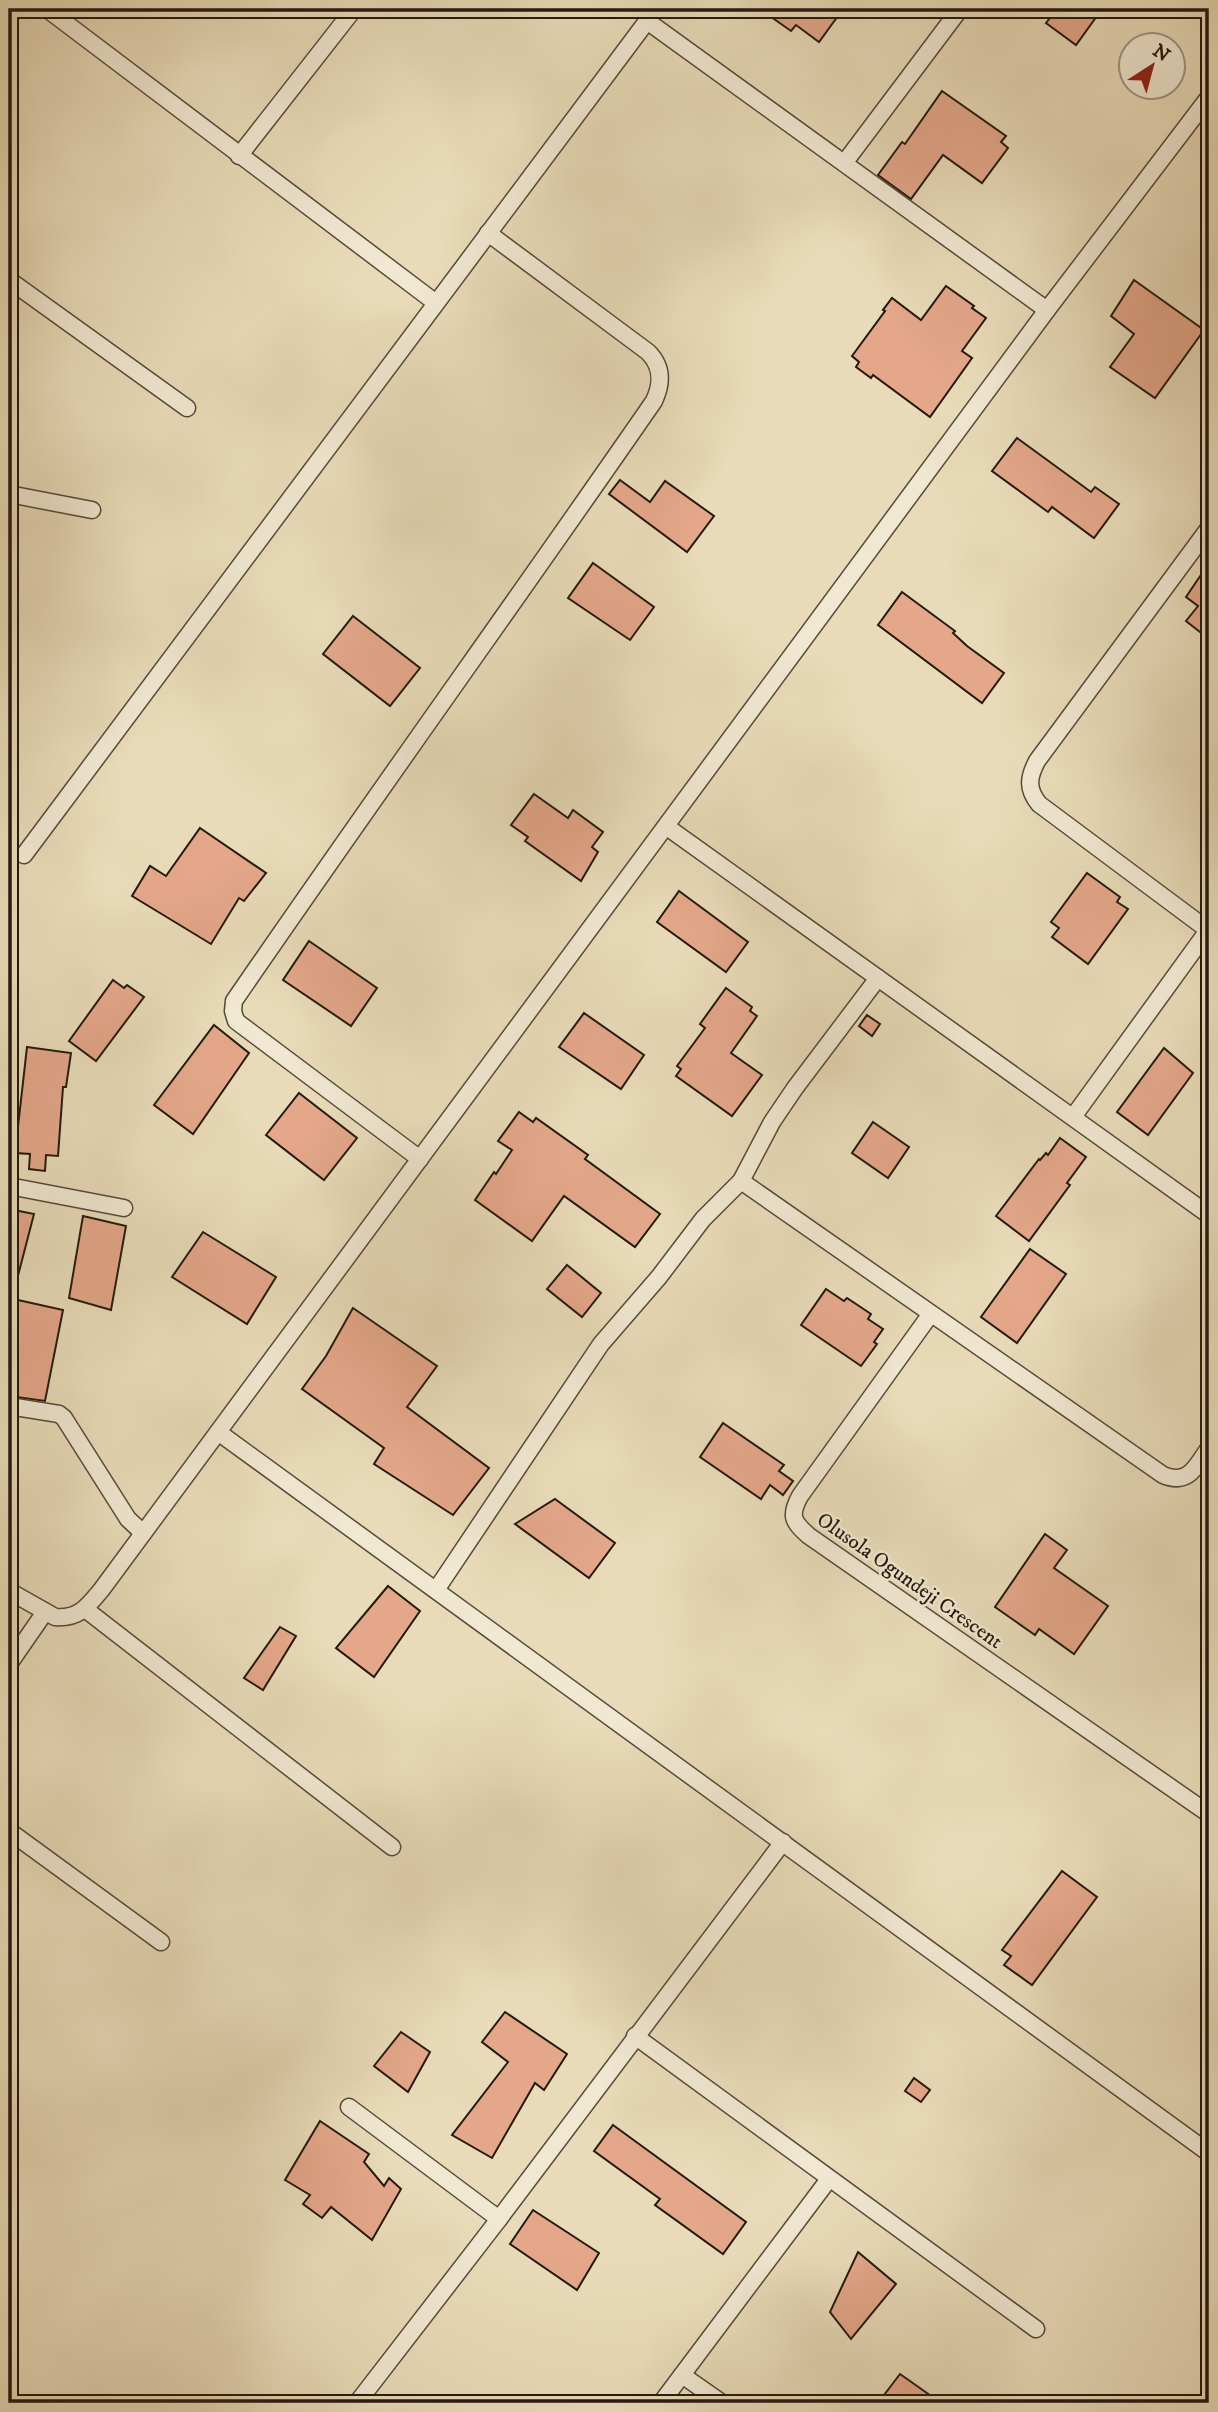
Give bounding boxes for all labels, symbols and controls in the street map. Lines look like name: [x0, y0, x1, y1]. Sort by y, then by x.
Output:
north arrow: [1116, 32, 1186, 102]
text: N: [1148, 40, 1175, 68]
street label: Olusola Ogundeji Crescent: [811, 1507, 1008, 1655]

